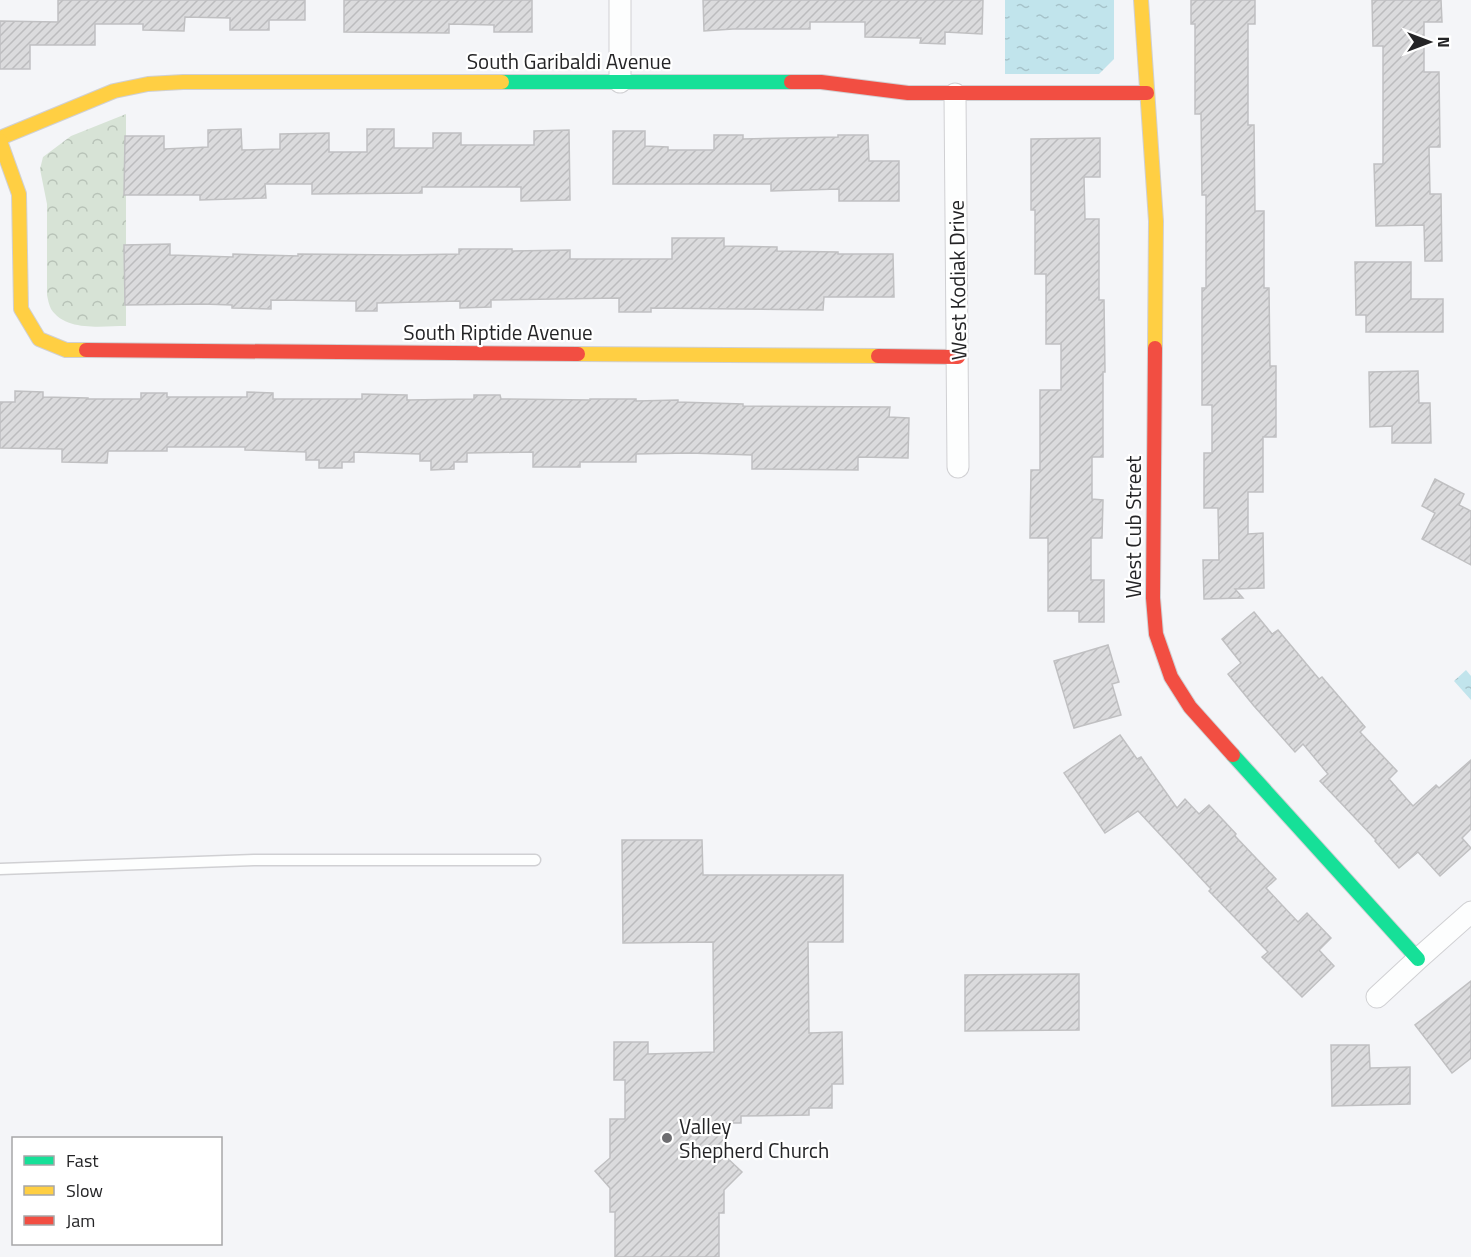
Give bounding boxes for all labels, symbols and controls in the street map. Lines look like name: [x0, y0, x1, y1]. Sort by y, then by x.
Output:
north arrow: [1399, 12, 1459, 72]
text: N: [1432, 36, 1456, 48]
street label: South Garibaldi Avenue: [467, 45, 671, 77]
street label: West Kodiak Drive: [940, 200, 974, 360]
street label: South Riptide Avenue: [403, 316, 593, 348]
street label: West Cub Street: [1117, 455, 1149, 598]
place label: Valley Shepherd Church: [679, 1110, 829, 1166]
marker: Valley Shepherd Church: [660, 1131, 674, 1145]
legend: [12, 1137, 222, 1245]
text: Fast: [66, 1147, 99, 1174]
text: Slow: [66, 1177, 103, 1204]
text: Jam: [66, 1207, 95, 1234]

